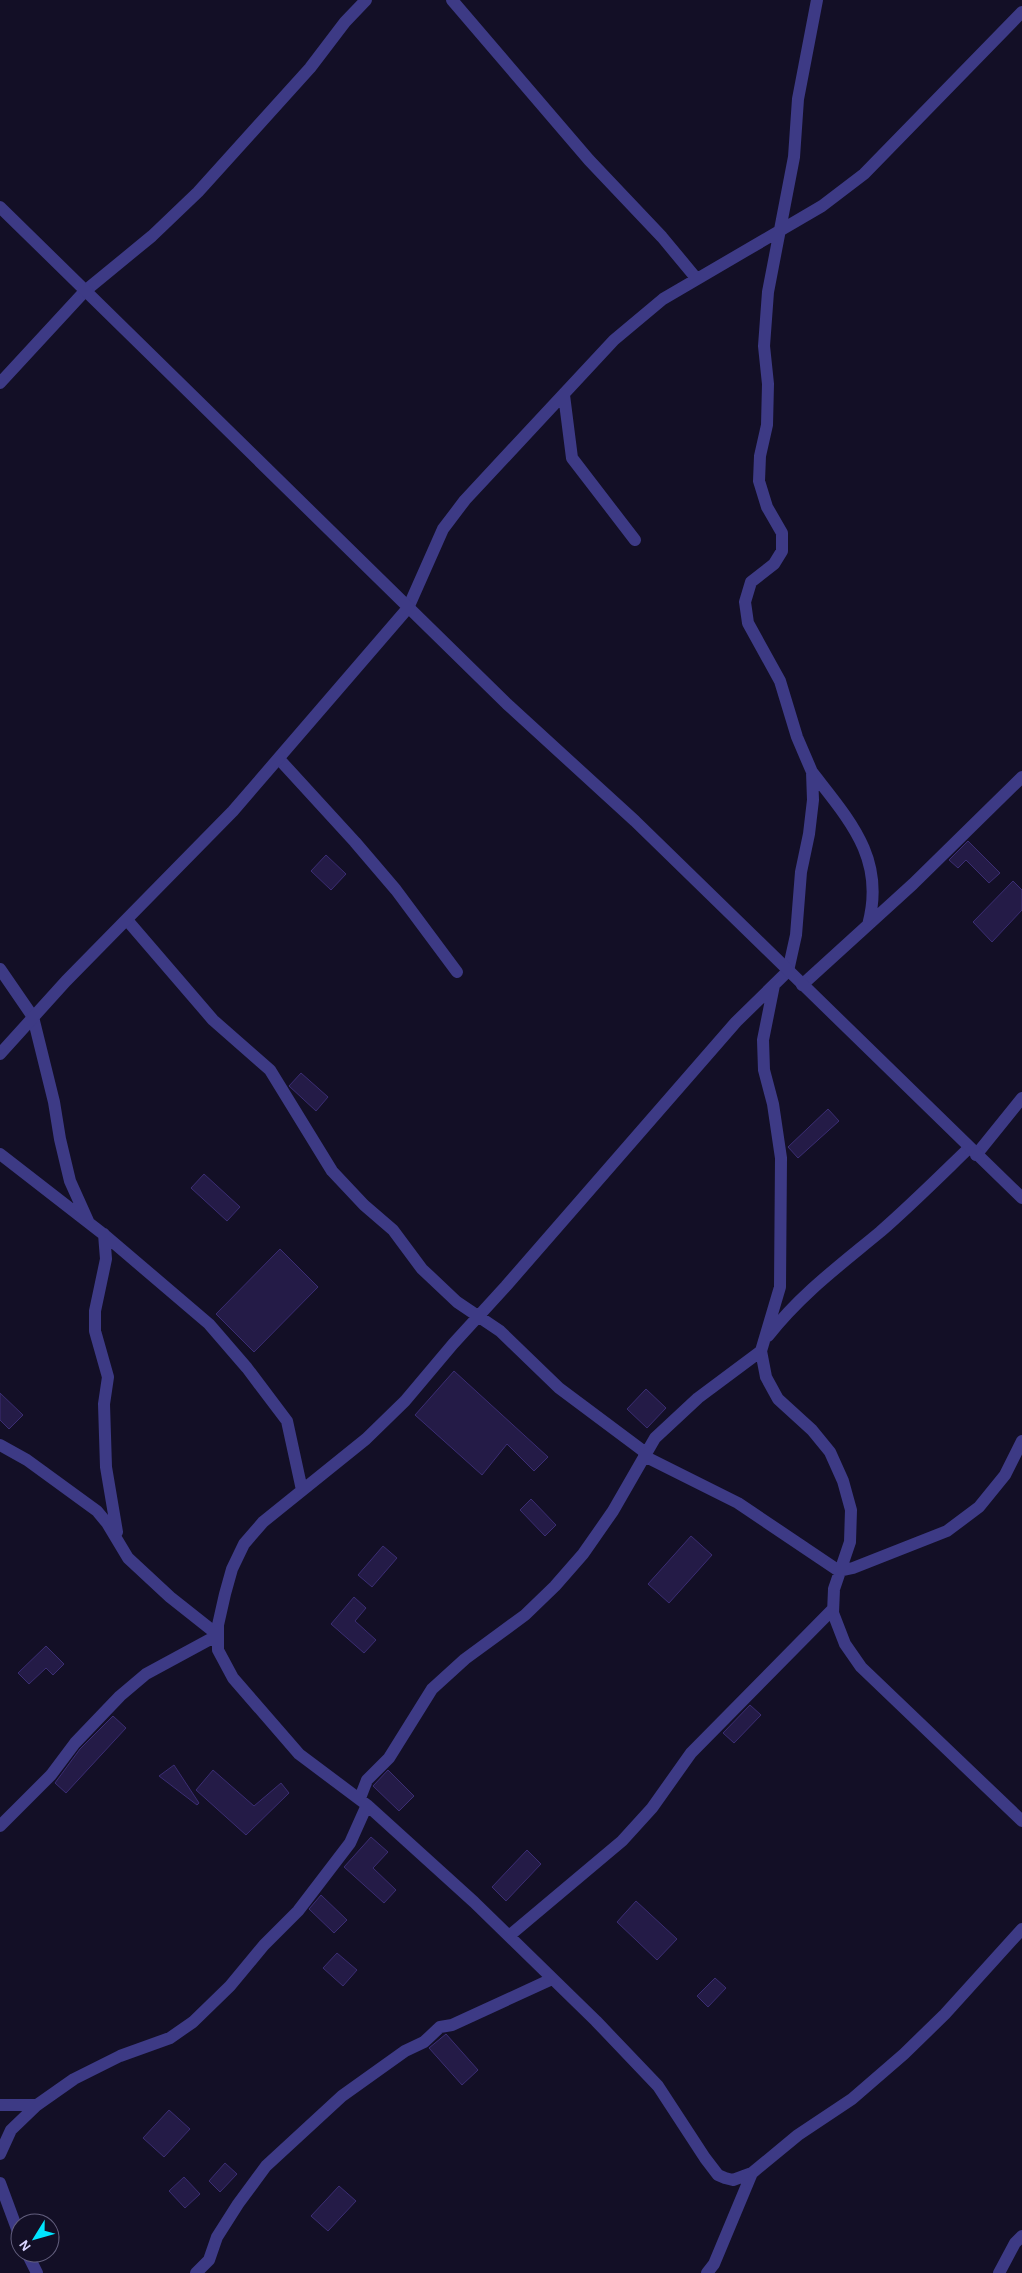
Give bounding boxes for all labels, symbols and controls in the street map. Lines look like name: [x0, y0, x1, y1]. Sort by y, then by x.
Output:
north arrow: [10, 2213, 60, 2263]
text: N: [17, 2237, 34, 2253]

